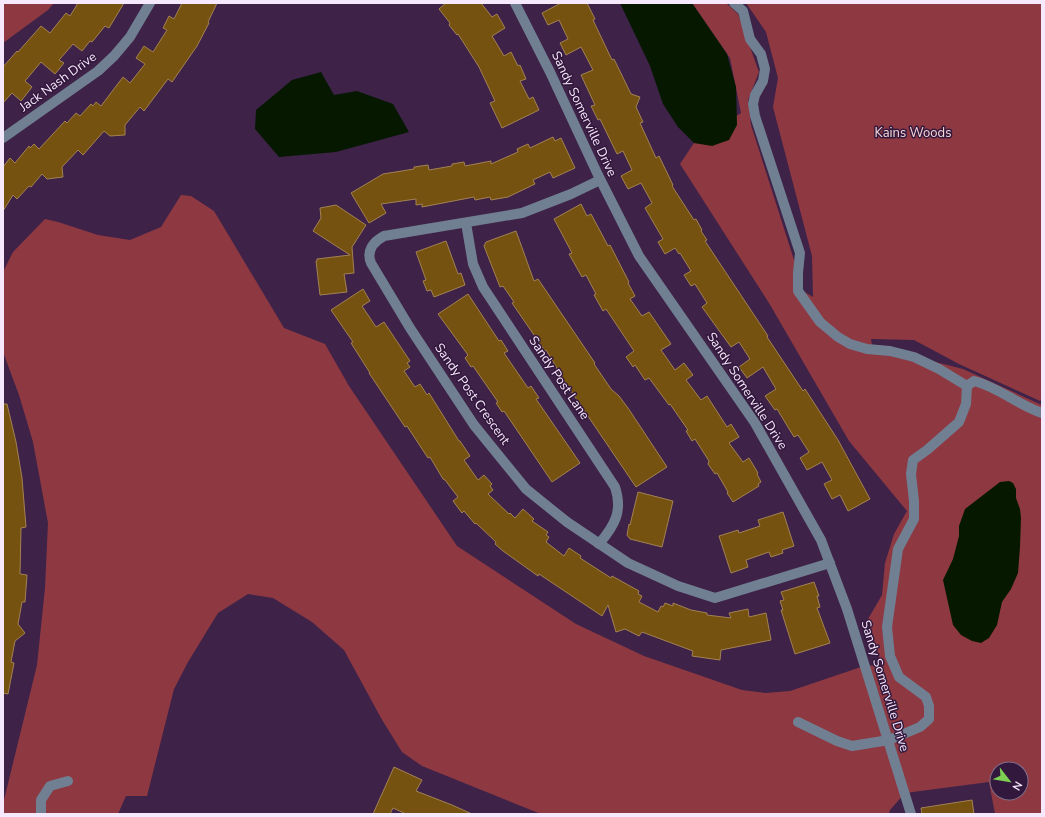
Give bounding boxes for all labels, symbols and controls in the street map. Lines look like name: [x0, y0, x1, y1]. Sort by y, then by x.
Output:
street label: Jack Nash Drive: [15, 48, 100, 117]
street label: Sandy Somerville Drive: [547, 48, 621, 180]
park label: Kains Woods: [875, 124, 951, 142]
street label: Sandy Somerville Drive: [702, 329, 792, 453]
street label: Sandy Post Lane: [524, 333, 594, 423]
street label: Sandy Post Crescent: [430, 340, 514, 449]
street label: Sandy Somerville Drive: [856, 618, 914, 754]
north arrow: [989, 761, 1029, 801]
text: N: [1009, 779, 1026, 793]

